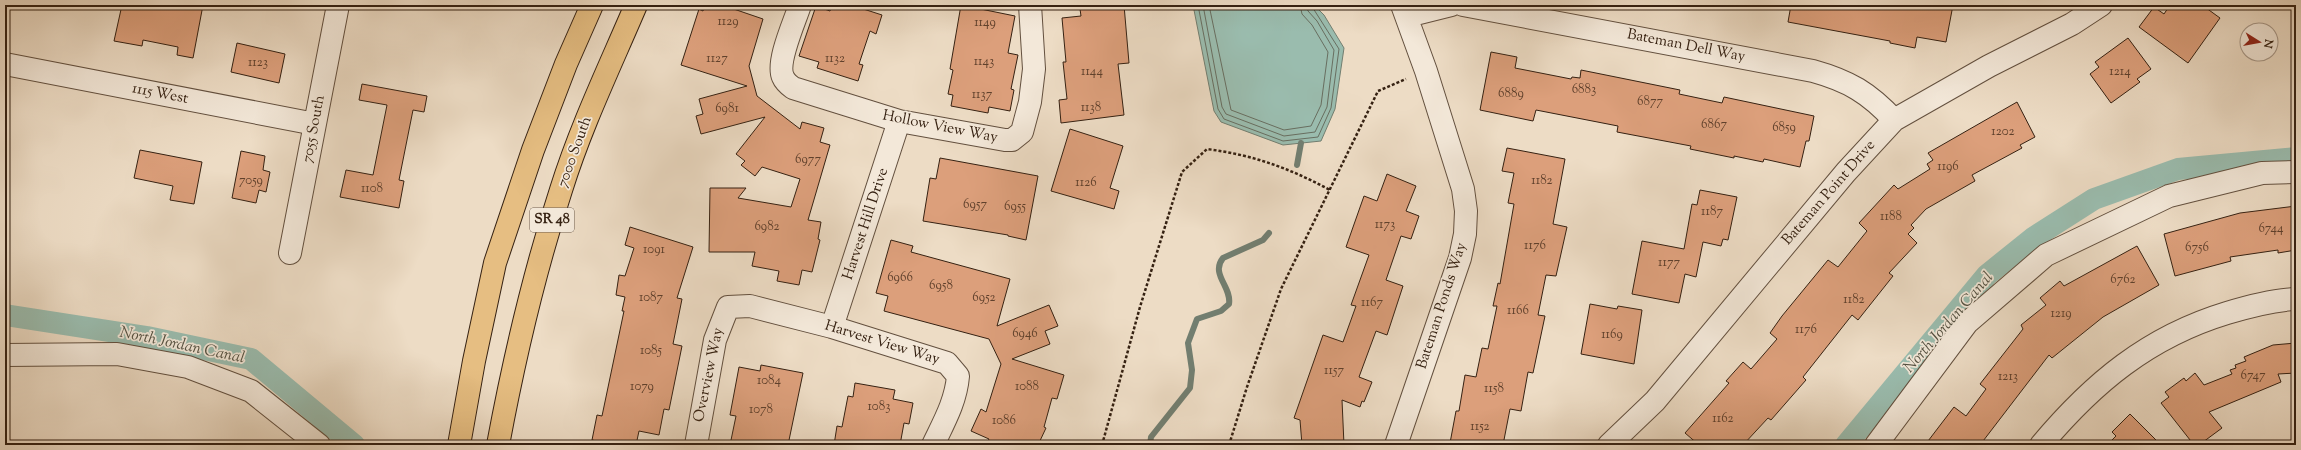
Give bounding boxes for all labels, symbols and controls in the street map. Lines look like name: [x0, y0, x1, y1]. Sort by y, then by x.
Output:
house number: 1129: [717, 13, 739, 31]
house number: 1149: [974, 14, 996, 32]
north arrow: [2239, 22, 2279, 62]
street label: Bateman Dell Way: [1625, 24, 1747, 68]
text: N: [2259, 37, 2277, 50]
house number: 1127: [706, 50, 728, 68]
house number: 1132: [825, 50, 845, 68]
house number: 1143: [974, 53, 994, 71]
house number: 1123: [248, 54, 268, 72]
house number: 1144: [1081, 63, 1103, 81]
house number: 1214: [2109, 63, 2131, 81]
street label: 1115 West: [130, 78, 190, 110]
house number: 6883: [1572, 81, 1596, 99]
house number: 6889: [1498, 85, 1524, 103]
house number: 1137: [972, 86, 993, 104]
street label: 7055 South: [297, 93, 331, 165]
house number: 6877: [1637, 93, 1663, 111]
house number: 1138: [1081, 99, 1101, 117]
house number: 6981: [715, 100, 739, 118]
street label: Hollow View Way: [881, 106, 1000, 149]
street label: 7000 South: [552, 113, 598, 190]
house number: 6867: [1701, 116, 1727, 134]
house number: 6859: [1772, 119, 1796, 137]
house number: 1202: [1991, 123, 2015, 141]
street label: Bateman Point Drive: [1777, 136, 1881, 250]
house number: 6977: [795, 151, 821, 169]
house number: 1196: [1937, 158, 1959, 176]
street label: Harvest Hill Drive: [838, 165, 894, 283]
house number: 7059: [239, 172, 263, 190]
house number: 1182: [1531, 172, 1553, 190]
house number: 1126: [1075, 174, 1097, 192]
house number: 1108: [361, 180, 383, 198]
house number: 6957: [963, 196, 987, 214]
house number: 6955: [1004, 198, 1027, 216]
house number: 1187: [1701, 203, 1723, 221]
road number: SR 48: [530, 208, 574, 232]
house number: 1188: [1880, 208, 1902, 226]
house number: 1173: [1375, 216, 1395, 234]
house number: 6982: [754, 218, 780, 236]
house number: 6744: [2258, 220, 2284, 238]
house number: 1176: [1524, 237, 1546, 255]
house number: 6756: [2185, 239, 2209, 257]
street label: Bateman Ponds Way: [1412, 240, 1473, 372]
house number: 1091: [643, 241, 666, 259]
house number: 1177: [1658, 254, 1680, 272]
water label: North Jordan Canal: [1899, 267, 1999, 379]
house number: 6966: [887, 269, 913, 287]
house number: 6762: [2110, 271, 2136, 289]
house number: 6958: [929, 277, 953, 295]
house number: 1087: [639, 289, 664, 307]
house number: 6952: [972, 289, 996, 307]
house number: 1182: [1843, 291, 1865, 309]
house number: 1167: [1361, 294, 1383, 312]
house number: 1166: [1507, 302, 1529, 320]
house number: 1219: [2050, 305, 2072, 323]
street label: Harvest View Way: [822, 316, 943, 371]
house number: 1176: [1795, 321, 1817, 339]
water label: North Jordan Canal: [117, 322, 247, 370]
street label: Overview Way: [689, 325, 729, 424]
house number: 6946: [1012, 325, 1038, 343]
house number: 1169: [1601, 326, 1623, 344]
house number: 1085: [640, 342, 663, 360]
house number: 1157: [1324, 362, 1344, 380]
house number: 6747: [2240, 367, 2266, 385]
house number: 1213: [1998, 368, 2018, 386]
house number: 1084: [757, 372, 781, 390]
house number: 1079: [630, 378, 654, 396]
house number: 1088: [1015, 378, 1039, 396]
house number: 1158: [1484, 380, 1504, 398]
house number: 1083: [868, 398, 890, 416]
house number: 1078: [749, 401, 773, 419]
house number: 1162: [1712, 410, 1734, 428]
house number: 1086: [992, 412, 1016, 430]
house number: 1152: [1470, 418, 1490, 436]

